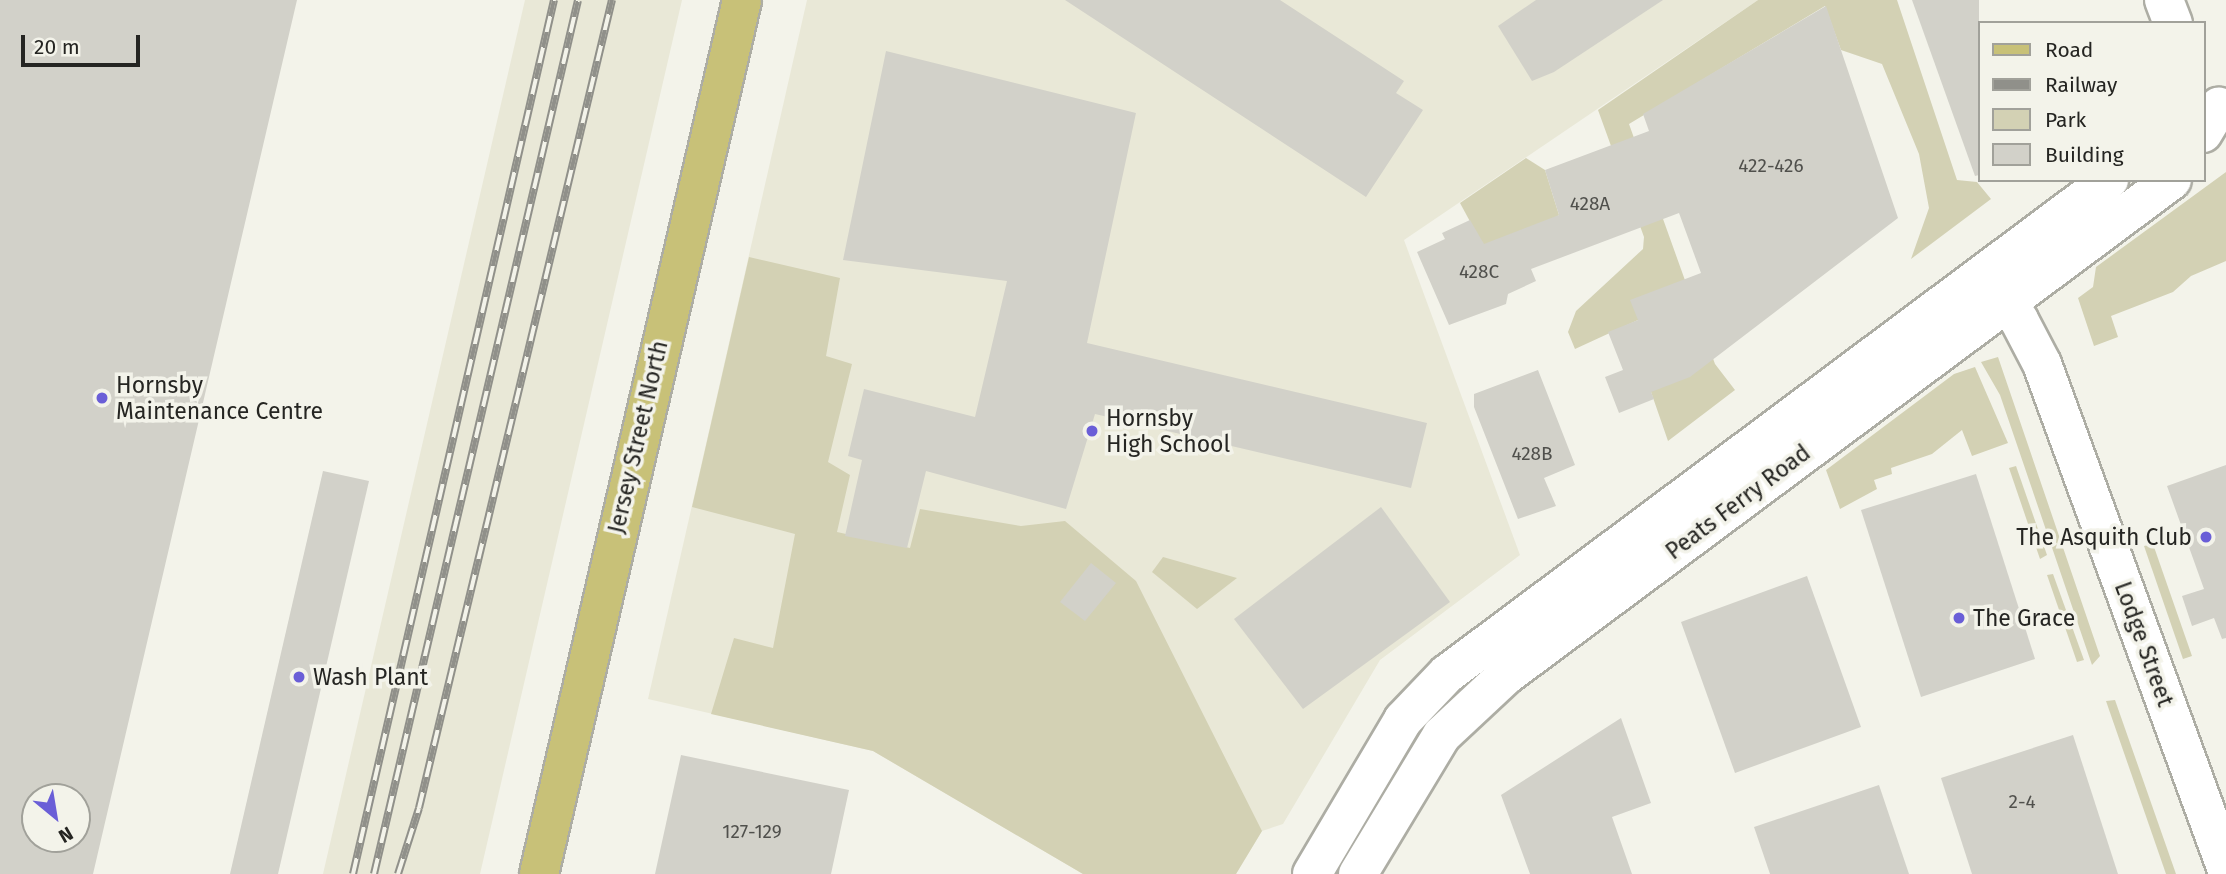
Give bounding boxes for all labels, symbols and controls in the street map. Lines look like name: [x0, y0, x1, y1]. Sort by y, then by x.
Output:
scale bar: [24, 21, 144, 65]
legend: [1978, 21, 2205, 182]
text: 20 m: [34, 34, 80, 60]
text: Road: [2045, 37, 2093, 63]
text: Railway: [2045, 72, 2117, 98]
text: Park: [2045, 107, 2086, 133]
text: Building: [2045, 142, 2124, 168]
house number: 422-426: [1738, 155, 1804, 177]
house number: 428A: [1570, 193, 1610, 215]
house number: 428C: [1459, 261, 1499, 283]
street label: Jersey Street North: [602, 338, 674, 536]
place label: Hornsby Maintenance Centre: [116, 371, 323, 425]
marker: Hornsby Maintenance Centre: [94, 390, 110, 406]
place label: Hornsby High School: [1106, 404, 1230, 458]
marker: Hornsby High School: [1084, 423, 1100, 439]
street label: Peats Ferry Road: [1660, 439, 1816, 565]
house number: 428B: [1511, 443, 1553, 465]
place label: The Asquith Club: [2016, 523, 2192, 551]
marker: The Asquith Club: [2198, 529, 2214, 545]
street label: Lodge Street: [2109, 578, 2179, 710]
place label: The Grace: [1973, 604, 2075, 632]
marker: The Grace: [1951, 610, 1967, 626]
place label: Wash Plant: [313, 663, 428, 691]
marker: Wash Plant: [291, 669, 307, 685]
north arrow: [21, 783, 91, 853]
house number: 2-4: [2009, 791, 2035, 813]
house number: 127-129: [722, 821, 782, 843]
text: N: [55, 822, 77, 848]

